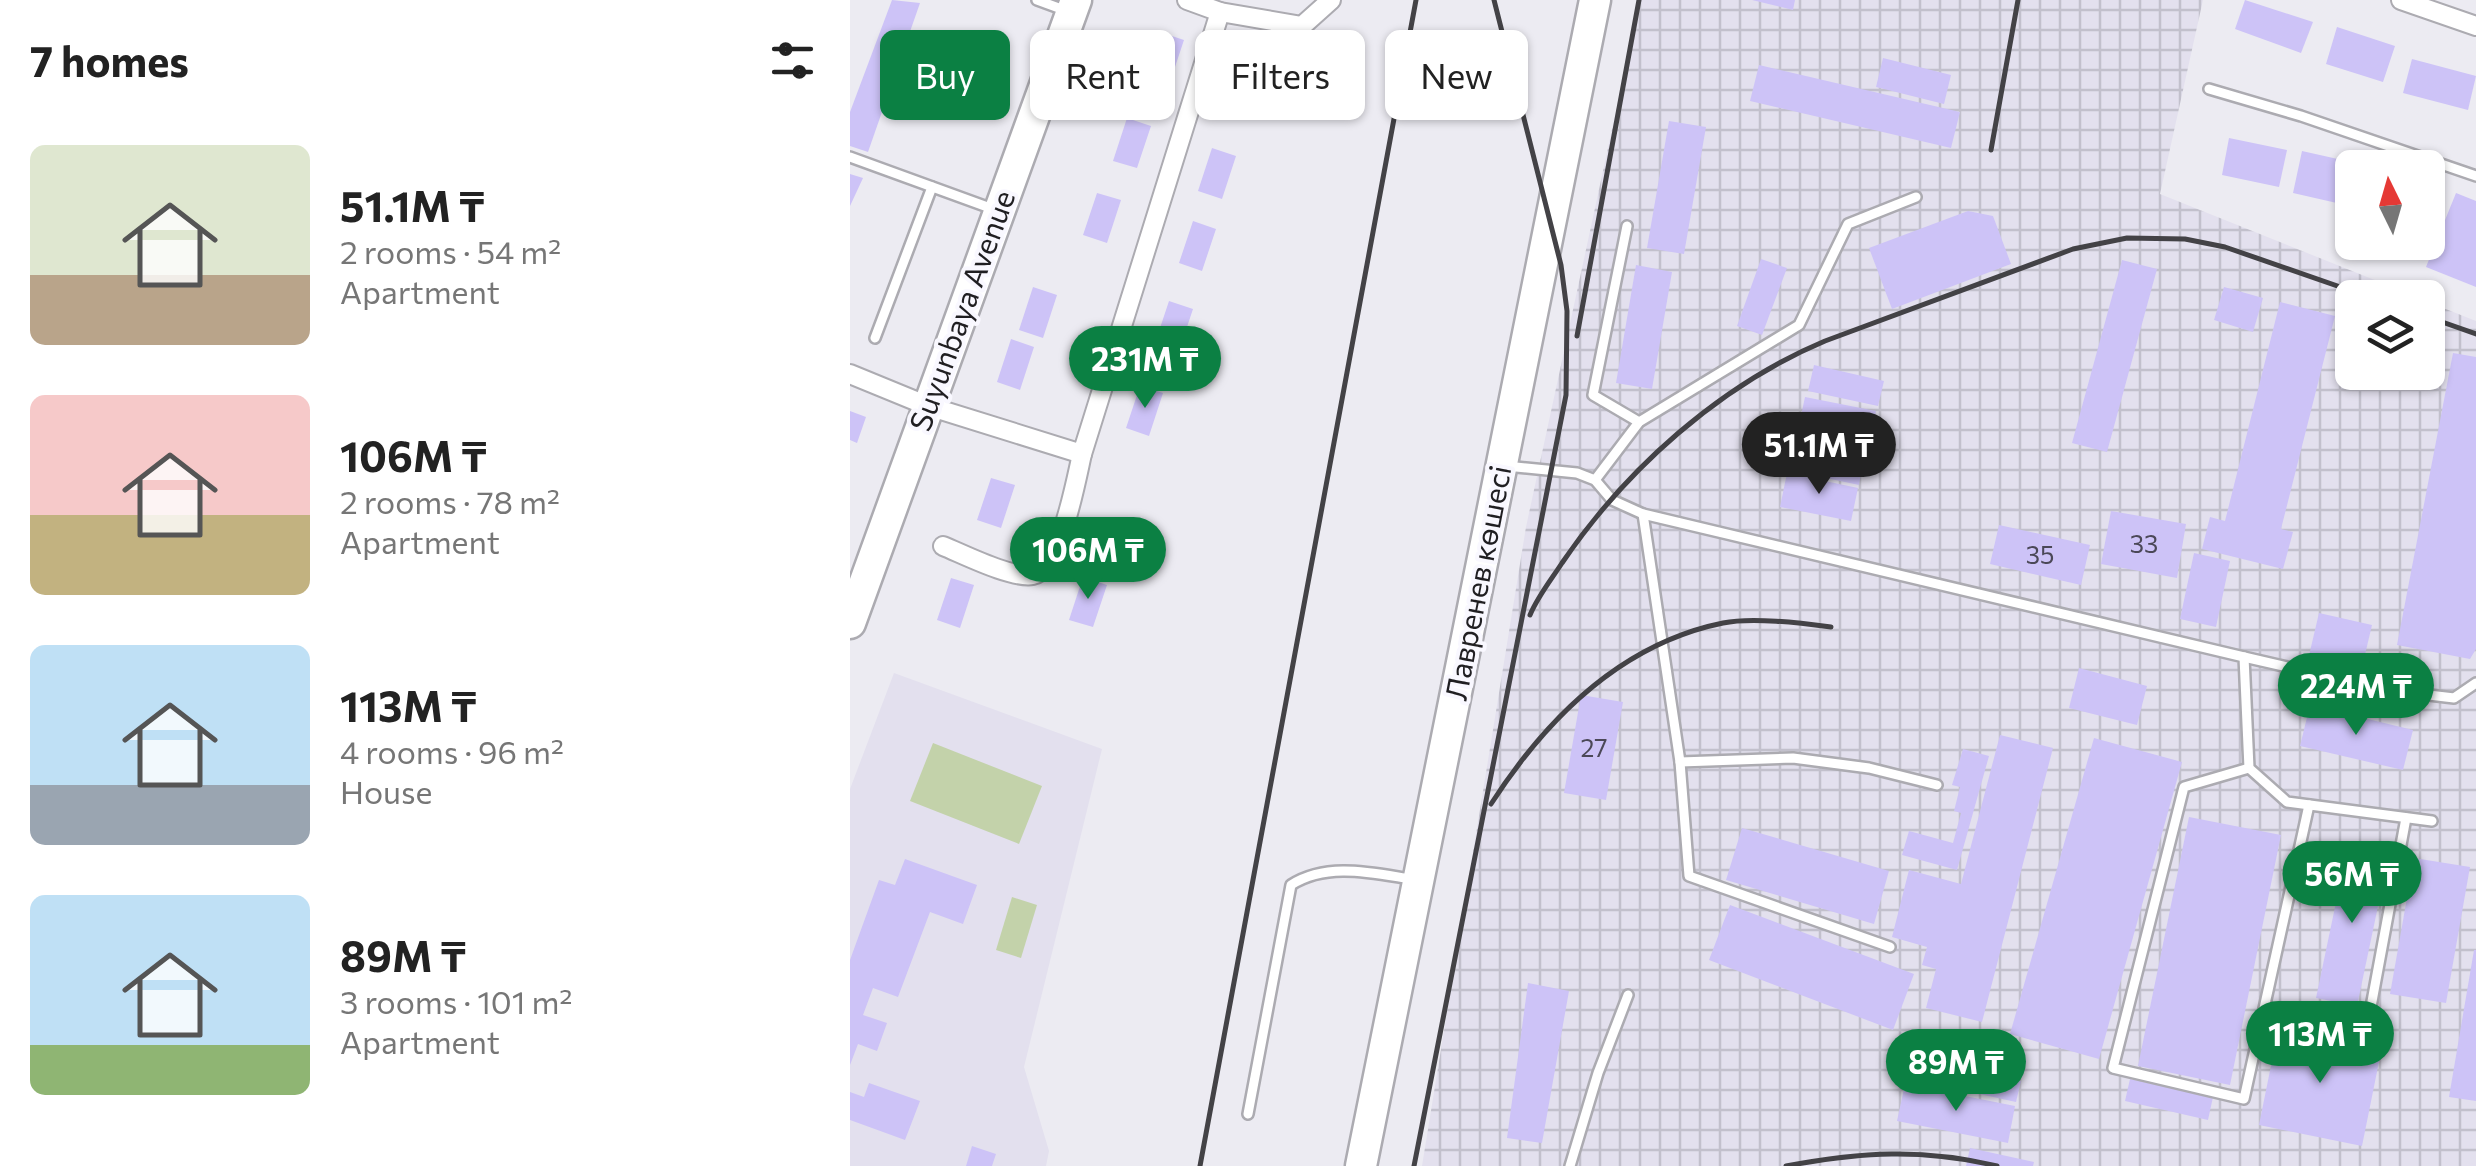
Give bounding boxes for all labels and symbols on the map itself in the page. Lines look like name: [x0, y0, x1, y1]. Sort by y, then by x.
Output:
north arrow: [2335, 150, 2445, 260]
street label: Suyunbaya Avenue: [900, 185, 1021, 436]
pin: 231M ₸: [1064, 326, 1226, 411]
pin: 51.1M ₸: [1727, 412, 1911, 497]
street label: Лавренев көшесі: [1436, 462, 1517, 703]
pin: 106M ₸: [1007, 517, 1169, 602]
house number: 33: [2130, 528, 2158, 558]
house number: 35: [2026, 539, 2054, 569]
pin: 224M ₸: [2275, 653, 2437, 738]
house number: 27: [1581, 732, 1608, 762]
pin: 56M ₸: [2282, 841, 2422, 926]
pin: 113M ₸: [2239, 1001, 2401, 1086]
pin: 89M ₸: [1886, 1029, 2026, 1114]

